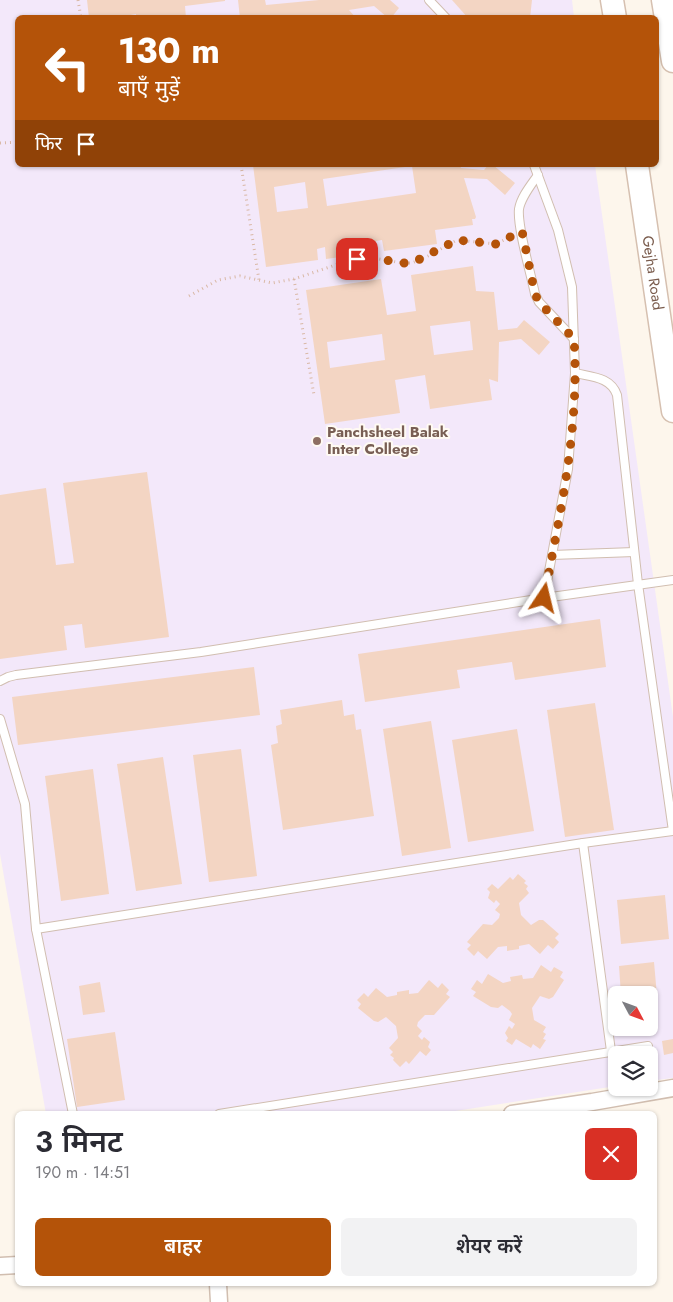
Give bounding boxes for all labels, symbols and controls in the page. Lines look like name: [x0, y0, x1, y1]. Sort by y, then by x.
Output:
text: 130 m: [118, 26, 220, 76]
icon: left: [35, 35, 100, 100]
text: बाएँ मुड़ें: [118, 72, 180, 104]
text: फिर: [35, 130, 62, 157]
icon: arrive: [72, 130, 100, 158]
street label: Gejha Road: [636, 234, 669, 312]
pin: [336, 238, 378, 280]
icon: arrive: [343, 245, 371, 273]
place label: Panchsheel Balak Inter College: [327, 421, 449, 460]
marker: Panchsheel Balak Inter College: [311, 435, 323, 447]
position arrow: [517, 571, 569, 623]
north arrow: [608, 986, 658, 1036]
map controls: [608, 986, 658, 1096]
button: layers: [608, 1046, 658, 1096]
text: 3 मिनट: [35, 1120, 123, 1163]
button: close: [585, 1128, 637, 1180]
text: 190 m · 14:51: [35, 1161, 130, 1184]
button: बाहर: [35, 1218, 331, 1276]
button: शेयर करें: [341, 1218, 637, 1276]

